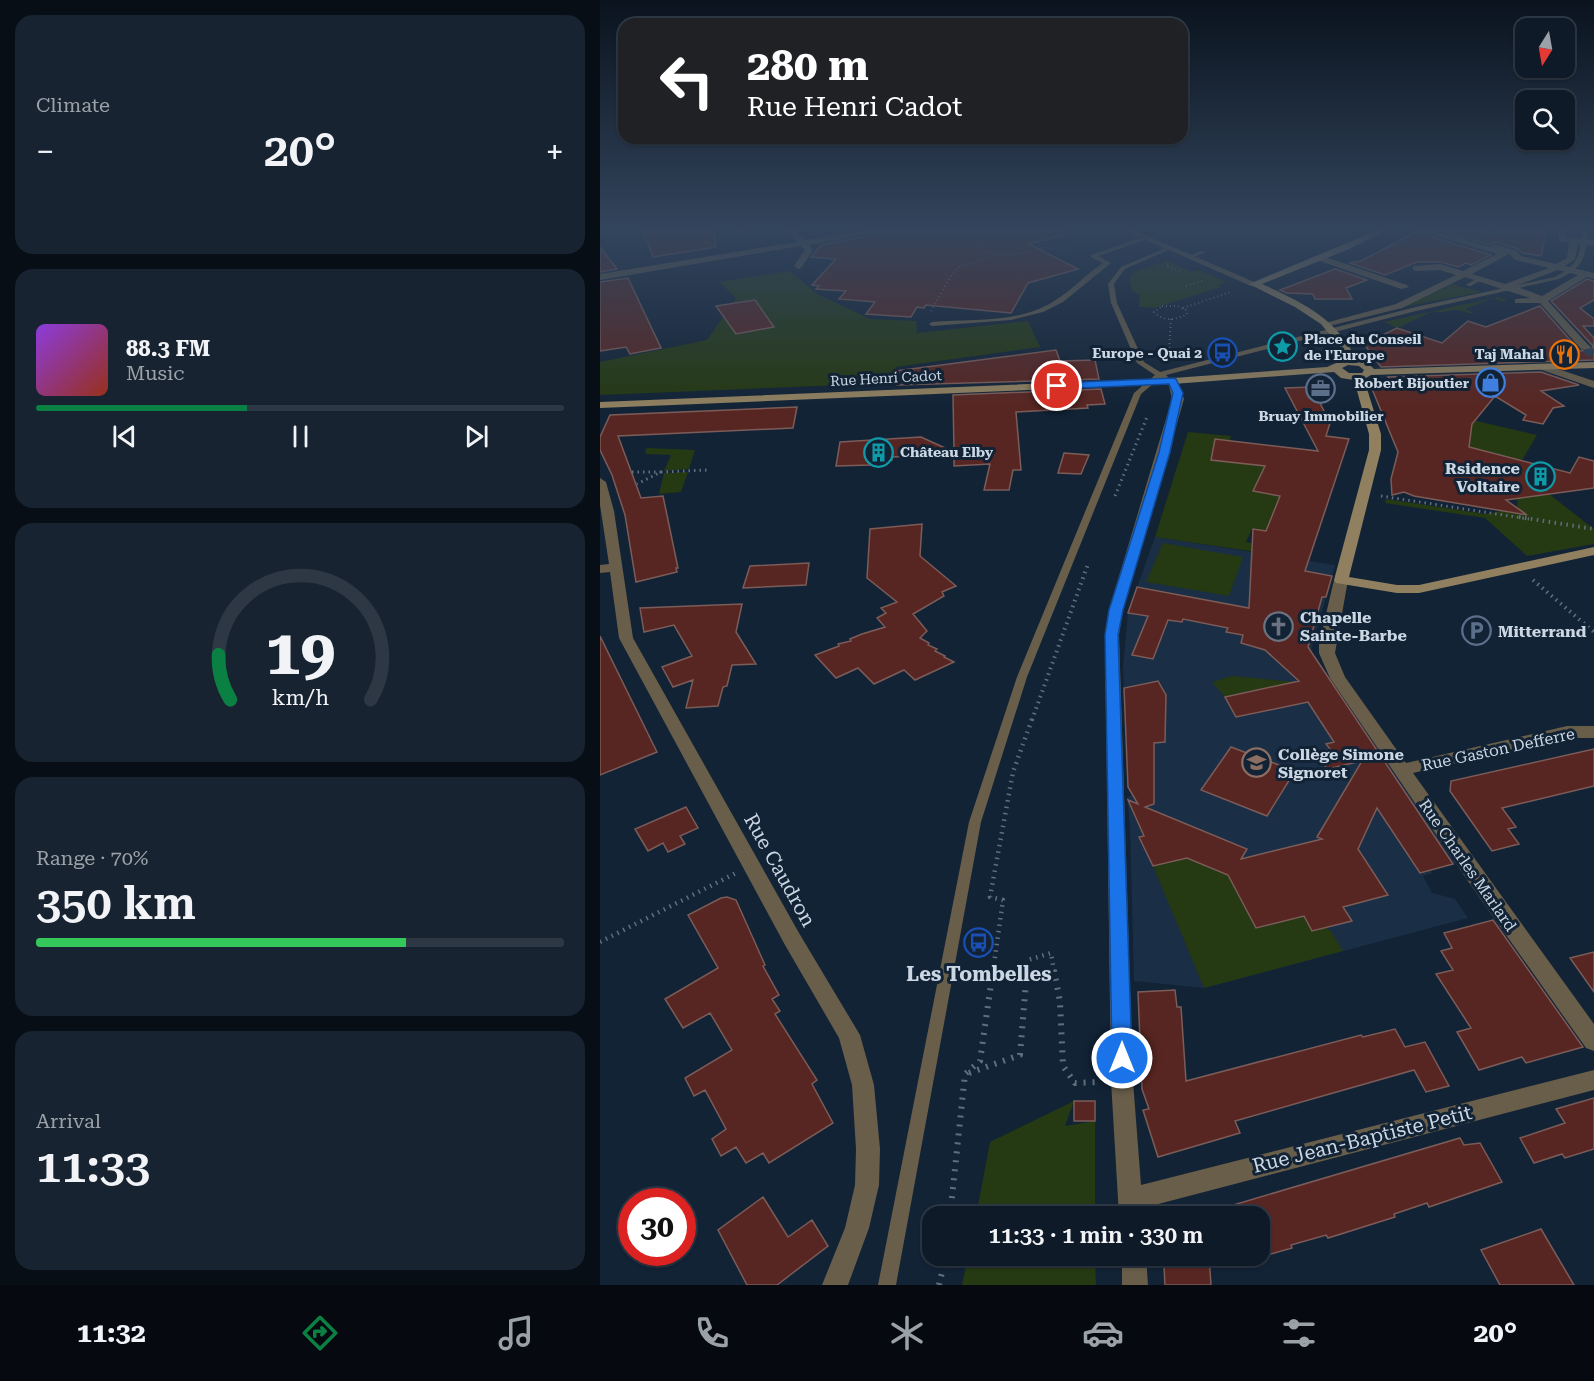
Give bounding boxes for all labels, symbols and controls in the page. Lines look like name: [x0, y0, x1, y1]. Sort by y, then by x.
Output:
north arrow: [1515, 18, 1575, 78]
map controls: [1515, 18, 1575, 150]
text: 280 m: [747, 41, 869, 90]
icon: left: [648, 42, 726, 120]
button: search: [1515, 90, 1575, 150]
text: Rue Henri Cadot: [747, 91, 962, 123]
text: Climate: [36, 93, 110, 117]
text: 20°: [264, 124, 336, 177]
text: −: [36, 132, 54, 171]
text: +: [546, 132, 564, 171]
place icon: Place du Conseil de l'Europe: [1267, 331, 1299, 363]
place label: Place du Conseil de l'Europe: [1304, 331, 1422, 363]
text: 88.3 FM: [126, 336, 210, 361]
bus stop icon: Europe - Quai 2: [1207, 337, 1239, 369]
restaurant icon: Taj Mahal: [1549, 338, 1581, 370]
place label: Europe - Quai 2: [1092, 345, 1202, 361]
place label: Taj Mahal: [1474, 346, 1544, 362]
pin: [1031, 360, 1082, 411]
text: Music: [126, 361, 185, 385]
street label: Rue Henri Cadot: [830, 367, 942, 389]
shop icon: Robert Bijoutier: [1474, 367, 1506, 399]
icon: arrive: [1040, 369, 1073, 402]
office icon: Bruay Immobilier: [1305, 373, 1337, 405]
place label: Robert Bijoutier: [1354, 375, 1470, 391]
place label: Bruay Immobilier: [1258, 408, 1384, 424]
icon: previous: [108, 420, 141, 453]
icon: pause: [284, 420, 317, 453]
icon: next: [460, 420, 493, 453]
building icon: Château Elby: [863, 436, 895, 468]
place label: Château Elby: [900, 444, 994, 460]
place label: Rsidence Voltaire: [1445, 459, 1520, 496]
building icon: Rsidence Voltaire: [1525, 461, 1557, 493]
place label: Chapelle Sainte-Barbe: [1300, 608, 1407, 645]
church icon: Chapelle Sainte-Barbe: [1263, 610, 1295, 642]
parking icon: Mitterrand: [1461, 615, 1493, 647]
text: 19: [265, 616, 335, 689]
place label: Mitterrand: [1498, 622, 1587, 641]
text: km/h: [271, 685, 329, 710]
street label: Rue Gaston Defferre: [1420, 724, 1577, 775]
place label: Collège Simone Signoret: [1278, 745, 1404, 782]
school or university icon: Collège Simone Signoret: [1241, 747, 1273, 779]
street label: Rue Charles Marlard: [1415, 796, 1520, 935]
street label: Rue Caudron: [739, 809, 821, 931]
text: Range · 70%: [36, 846, 148, 870]
text: 350 km: [36, 877, 196, 930]
bus stop icon: Les Tombelles: [963, 927, 995, 959]
place label: Les Tombelles: [906, 962, 1052, 986]
position arrow: [1090, 1026, 1154, 1090]
street label: Rue Jean-Baptiste Petit: [1250, 1100, 1475, 1178]
text: Arrival: [36, 1109, 101, 1133]
text: 11:33: [36, 1140, 150, 1193]
speed limit sign: 30: [618, 1188, 696, 1266]
text: 11:33 · 1 min · 330 m: [989, 1223, 1203, 1248]
icon: directions: [299, 1312, 341, 1354]
icon: music: [495, 1312, 537, 1354]
icon: phone: [691, 1312, 733, 1354]
icon: climate: [886, 1312, 928, 1354]
icon: car: [1082, 1312, 1124, 1354]
icon: filters: [1278, 1312, 1320, 1354]
text: 11:32: [77, 1317, 146, 1349]
text: 20°: [1473, 1317, 1517, 1349]

